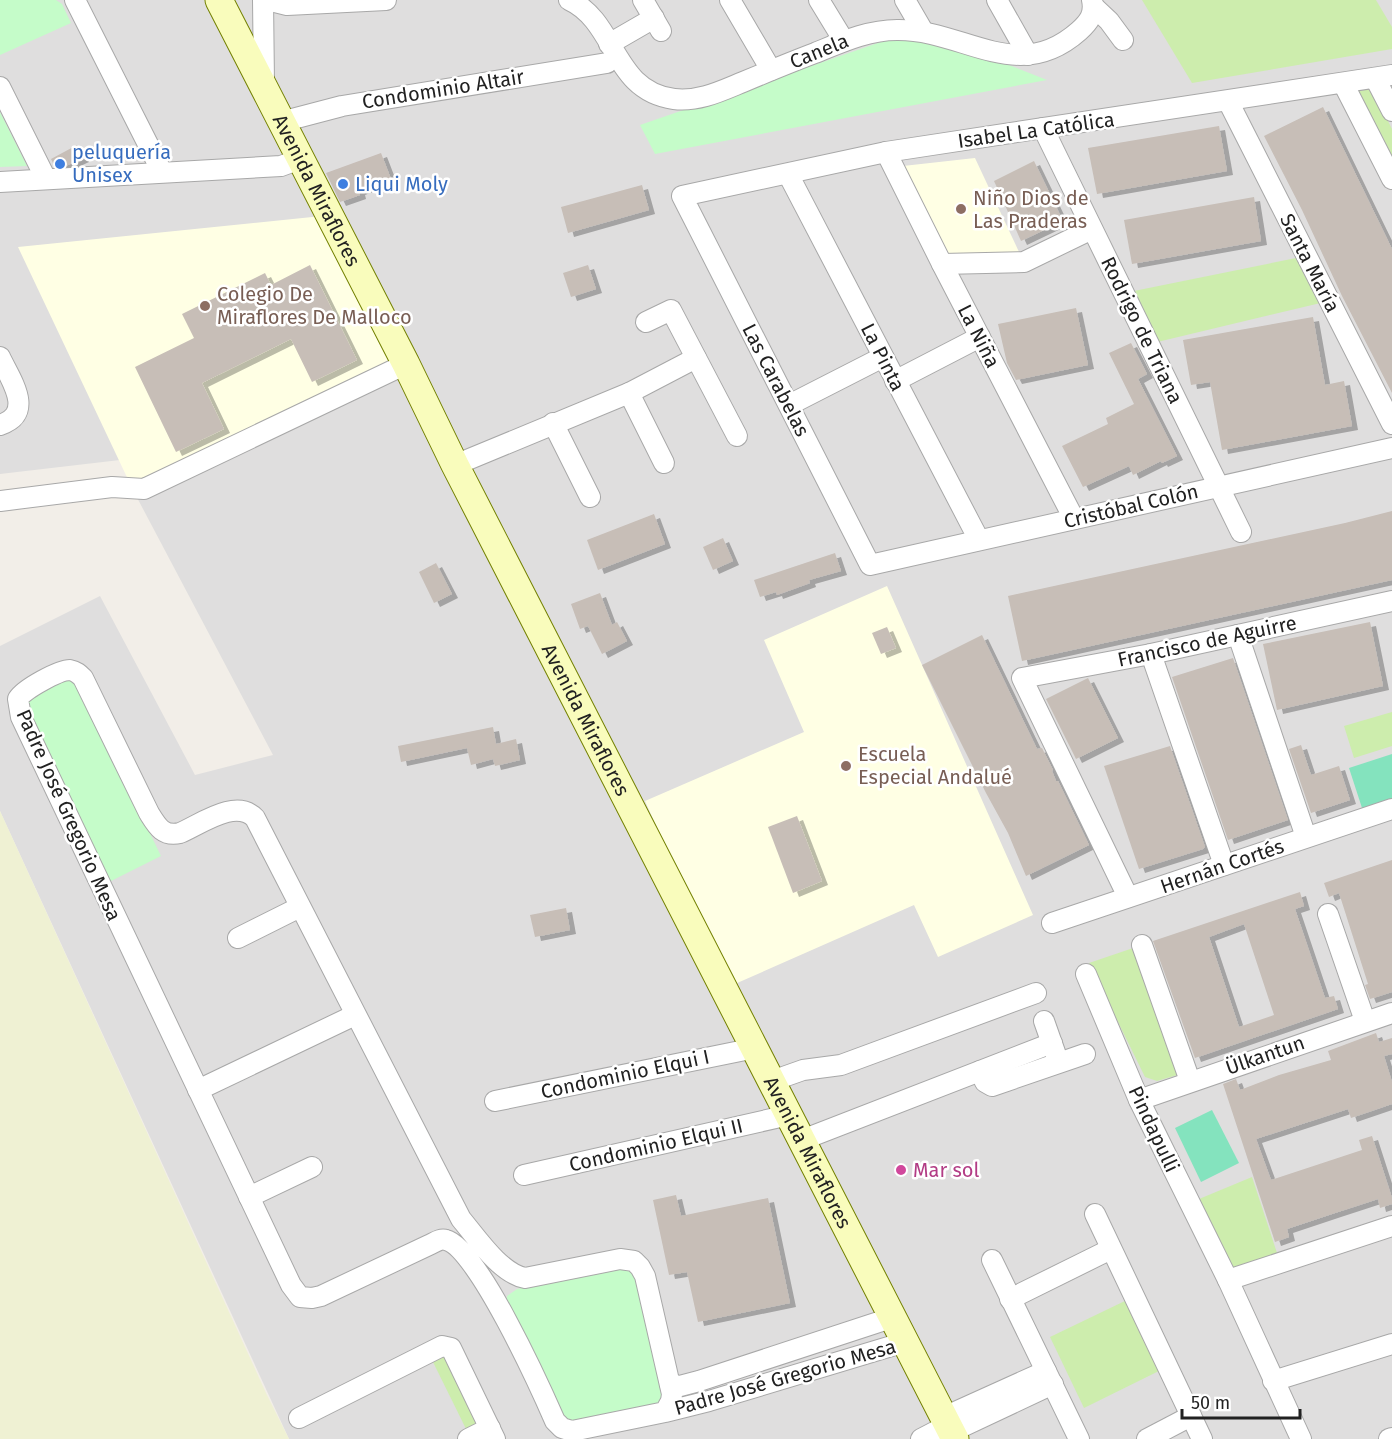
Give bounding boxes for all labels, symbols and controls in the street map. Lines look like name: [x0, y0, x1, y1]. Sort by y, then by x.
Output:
street label: Canela: [786, 28, 852, 74]
street label: Condominio Altair: [360, 64, 526, 114]
street label: Isabel La Católica: [956, 107, 1116, 153]
street label: Avenida Miraflores: [268, 110, 366, 270]
place label: peluquería Unisex: [72, 140, 171, 187]
marker: peluquería Unisex: [53, 157, 67, 171]
place label: Liqui Moly: [355, 172, 448, 196]
marker: Liqui Moly: [336, 177, 350, 191]
place label: Niño Dios de Las Praderas: [973, 186, 1089, 233]
marker: Niño Dios de Las Praderas: [954, 202, 968, 216]
street label: Santa María: [1275, 210, 1345, 316]
street label: Rodrigo de Triana: [1096, 253, 1188, 407]
place label: Colegio De Miraflores De Malloco: [217, 282, 412, 329]
marker: Colegio De Miraflores De Malloco: [198, 299, 212, 313]
street label: La Niña: [953, 300, 1005, 372]
street label: La Pinta: [856, 319, 910, 395]
street label: Las Carabelas: [737, 320, 815, 440]
street label: Cristóbal Colón: [1061, 479, 1201, 533]
street label: Francisco de Aguirre: [1115, 610, 1299, 672]
street label: Avenida Miraflores: [537, 640, 635, 800]
street label: Padre José Gregorio Mesa: [11, 705, 127, 925]
place label: Escuela Especial Andalué: [858, 742, 1012, 789]
marker: Escuela Especial Andalué: [839, 759, 853, 773]
street label: Hernán Cortés: [1157, 834, 1287, 898]
street label: Ülkantun: [1222, 1030, 1308, 1080]
street label: Condominio Elqui I: [539, 1044, 711, 1104]
street label: Avenida Miraflores: [759, 1072, 857, 1232]
street label: Pindapulli: [1124, 1082, 1184, 1176]
street label: Condominio Elqui II: [567, 1113, 745, 1177]
place label: Mar sol: [913, 1158, 979, 1182]
marker: Mar sol: [894, 1163, 908, 1177]
street label: Padre José Gregorio Mesa: [672, 1334, 898, 1420]
scale bar: [1182, 1382, 1300, 1420]
text: 50 m: [1191, 1392, 1230, 1414]

